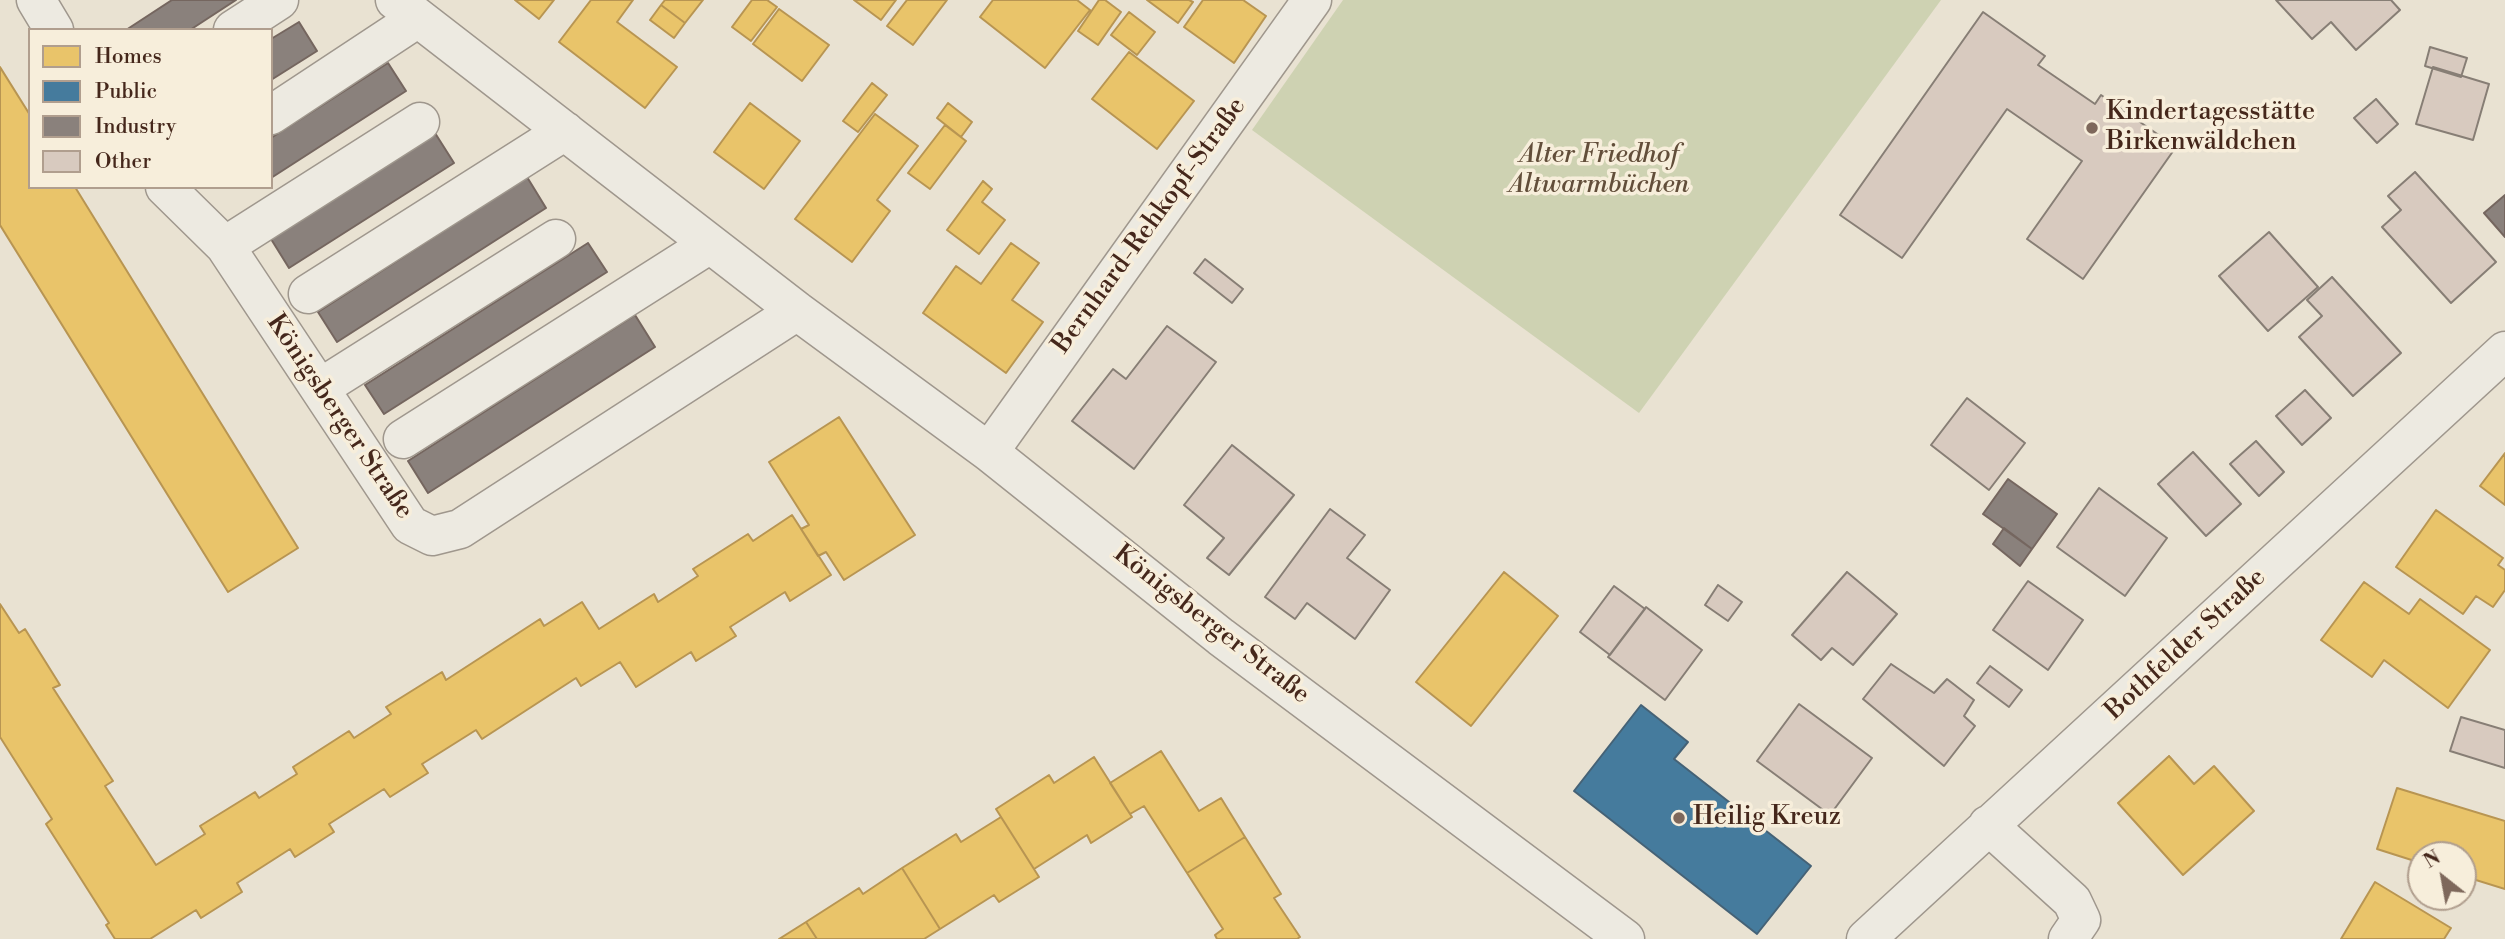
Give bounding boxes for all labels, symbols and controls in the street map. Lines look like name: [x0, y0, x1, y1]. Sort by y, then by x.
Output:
legend: [28, 28, 273, 189]
text: Homes: [95, 44, 162, 70]
text: Public: [95, 79, 157, 105]
street label: Bernhard-Rehkopf-Straße: [1047, 92, 1253, 360]
place label: Kindertagesstätte Birkenwäldchen: [2106, 97, 2315, 158]
text: Industry: [95, 114, 176, 140]
marker: Kindertagesstätte Birkenwäldchen: [2084, 120, 2100, 136]
park label: Alter Friedhof Altwarmbüchen: [1509, 140, 1689, 202]
text: Other: [95, 149, 151, 175]
street label: Königsberger Straße: [259, 309, 419, 525]
street label: Königsberger Straße: [1107, 539, 1315, 711]
street label: Bothfelder Straße: [2099, 563, 2273, 727]
place label: Heilig Kreuz: [1693, 802, 1841, 834]
marker: Heilig Kreuz: [1671, 810, 1687, 826]
north arrow: [2407, 841, 2477, 911]
text: N: [2420, 846, 2445, 874]

